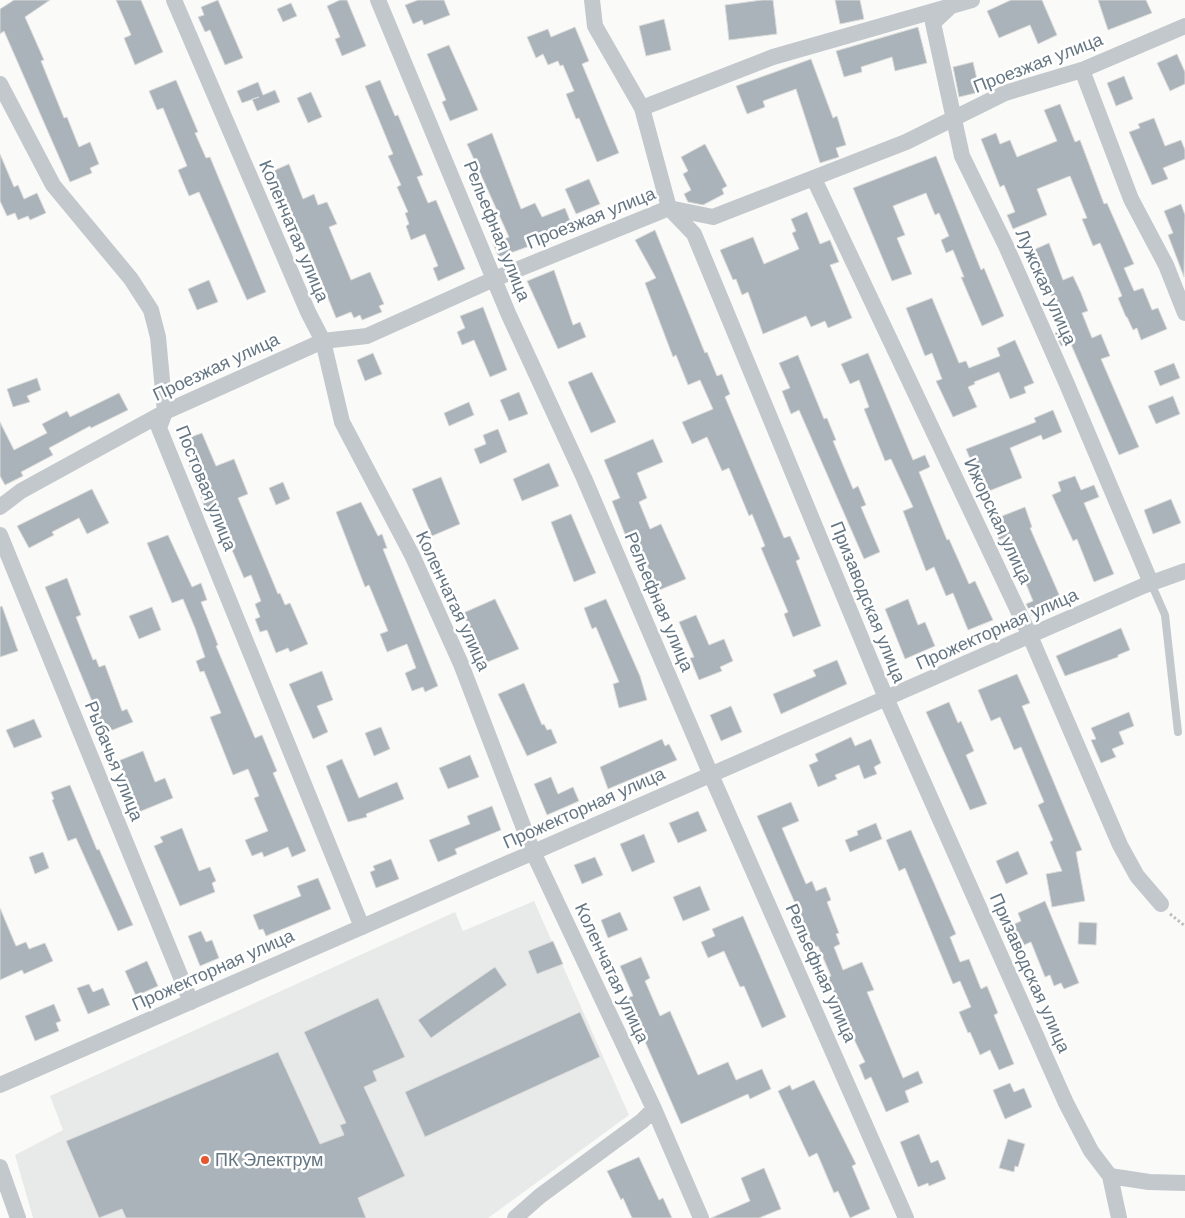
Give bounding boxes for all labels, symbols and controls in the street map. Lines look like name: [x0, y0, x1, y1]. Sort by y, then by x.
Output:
street label: Проезжая улица: [970, 27, 1107, 99]
street label: Коленчатая улица: [253, 157, 335, 306]
street label: Рельефная улица: [458, 157, 536, 306]
street label: Проезжая улица: [523, 181, 660, 255]
street label: Лужская улица: [1010, 225, 1083, 350]
street label: Проезжая улица: [149, 327, 284, 407]
street label: Постовая улица: [170, 422, 242, 555]
street label: Ижорская улица: [958, 454, 1038, 589]
street label: Призаводская улица: [825, 518, 912, 687]
street label: Коленчатая улица: [410, 527, 496, 676]
street label: Рельефная улица: [619, 529, 700, 676]
street label: Прожекторная улица: [912, 582, 1083, 676]
street label: Рыбачья улица: [79, 698, 149, 825]
street label: Прожекторная улица: [499, 761, 670, 855]
street label: Призаводская улица: [984, 890, 1076, 1057]
street label: Коленчатая улица: [569, 899, 655, 1048]
street label: Рельефная улица: [780, 900, 863, 1047]
street label: Прожекторная улица: [128, 923, 299, 1017]
place label: ПК Электрум: [215, 1148, 323, 1172]
marker: ПК Электрум: [199, 1154, 211, 1166]

